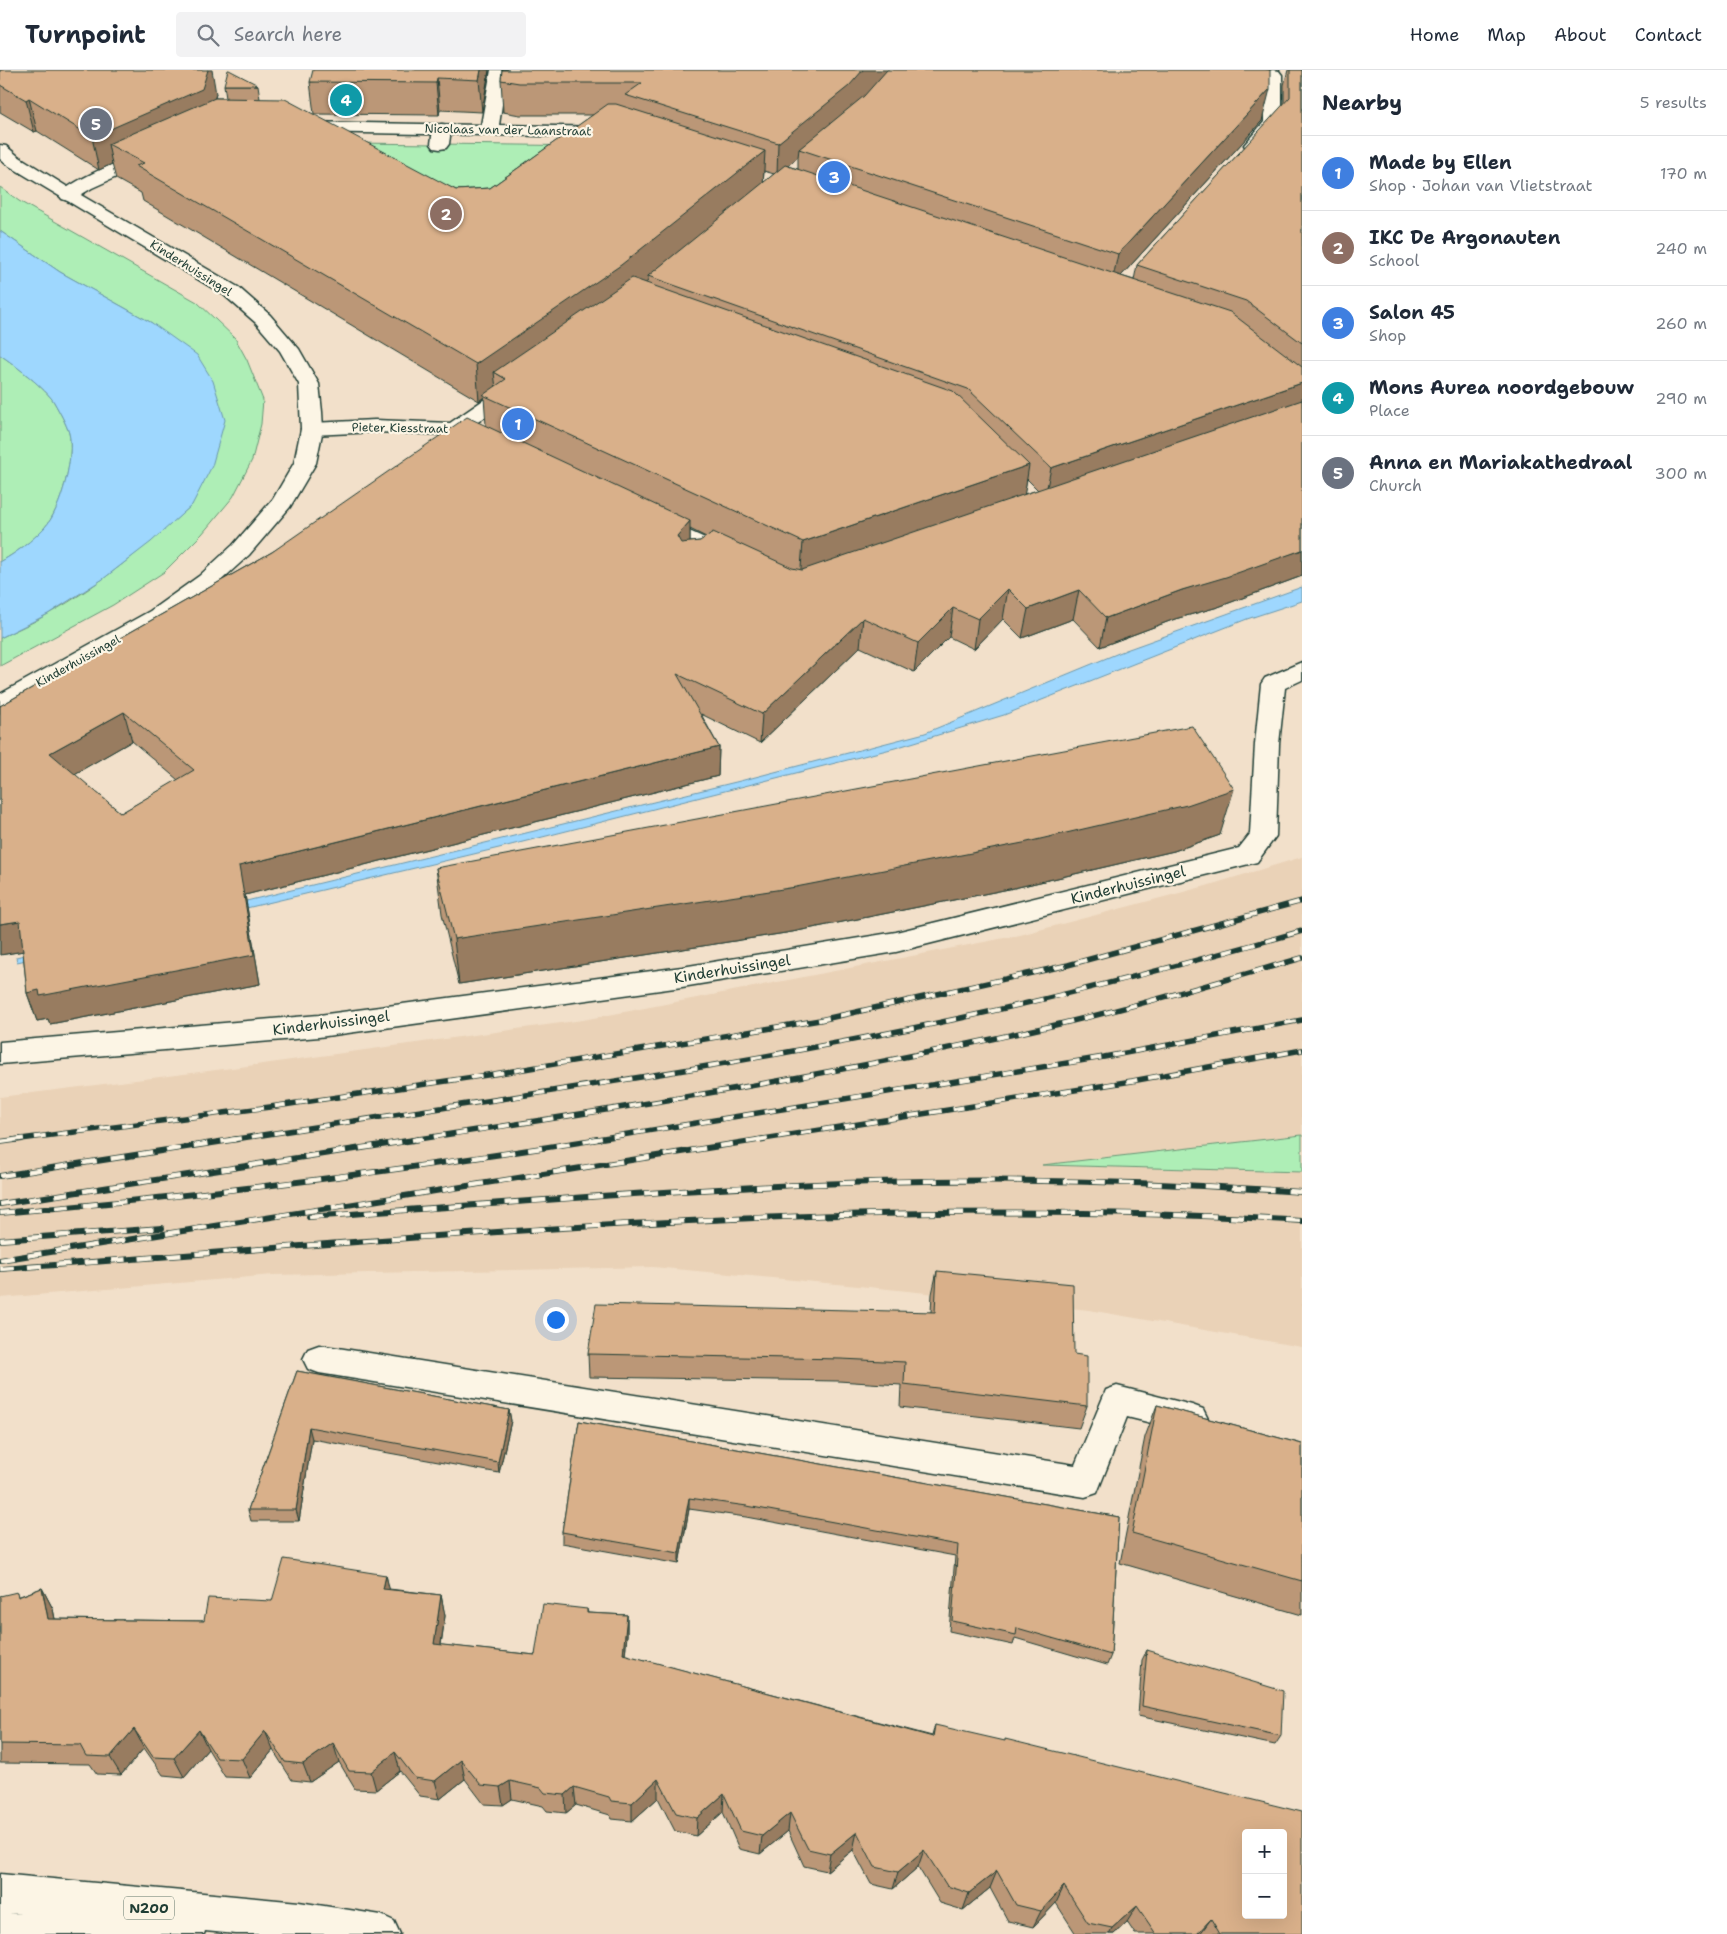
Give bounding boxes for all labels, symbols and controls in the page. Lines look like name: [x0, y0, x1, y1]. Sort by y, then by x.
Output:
search box: [176, 12, 526, 57]
text: Turnpoint: [25, 19, 146, 51]
icon: search: [194, 21, 222, 49]
text: Search here: [234, 22, 342, 47]
text: Home: [1410, 23, 1459, 47]
text: Map: [1487, 23, 1526, 47]
text: About: [1554, 23, 1607, 47]
text: Contact: [1635, 23, 1702, 47]
pin: 4: [330, 81, 362, 119]
text: Nearby: [1322, 89, 1402, 117]
text: 5 results: [1640, 92, 1707, 113]
pin: 5: [80, 105, 112, 143]
street label: Nicolaas van der Laanstraat: [424, 121, 592, 139]
text: Made by Ellen: [1369, 150, 1512, 175]
pin: 3: [818, 158, 850, 196]
text: 1: [1334, 163, 1342, 184]
text: 170 m: [1660, 163, 1707, 184]
text: Shop · Johan van Vlietstraat: [1369, 175, 1592, 196]
pin: 2: [430, 195, 462, 233]
text: IKC De Argonauten: [1369, 225, 1560, 250]
street label: Kinderhuissingel: [147, 236, 235, 300]
text: 2: [1332, 238, 1344, 259]
text: 240 m: [1655, 238, 1707, 259]
text: School: [1369, 250, 1419, 271]
text: Salon 45: [1369, 300, 1455, 325]
text: 3: [1332, 313, 1344, 334]
text: 260 m: [1655, 313, 1707, 334]
text: Shop: [1369, 325, 1406, 346]
text: Mons Aurea noordgebouw: [1369, 375, 1634, 400]
text: 4: [1332, 388, 1344, 409]
text: 290 m: [1655, 388, 1707, 409]
text: Place: [1369, 400, 1410, 421]
pin: 1: [502, 405, 534, 443]
street label: Pieter Kiesstraat: [352, 419, 448, 437]
text: Anna en Mariakathedraal: [1369, 450, 1632, 475]
text: 5: [1333, 463, 1343, 484]
text: 300 m: [1655, 463, 1707, 484]
text: Church: [1369, 475, 1422, 496]
street label: Kinderhuissingel: [33, 631, 123, 691]
street label: Kinderhuissingel: [1068, 861, 1188, 909]
street label: Kinderhuissingel: [672, 950, 792, 988]
street label: Kinderhuissingel: [271, 1006, 391, 1040]
your location: [543, 1307, 569, 1333]
map controls: [1242, 1829, 1287, 1919]
button: +: [1242, 1829, 1287, 1874]
button: −: [1242, 1874, 1287, 1919]
road number: N200: [124, 1896, 174, 1920]

